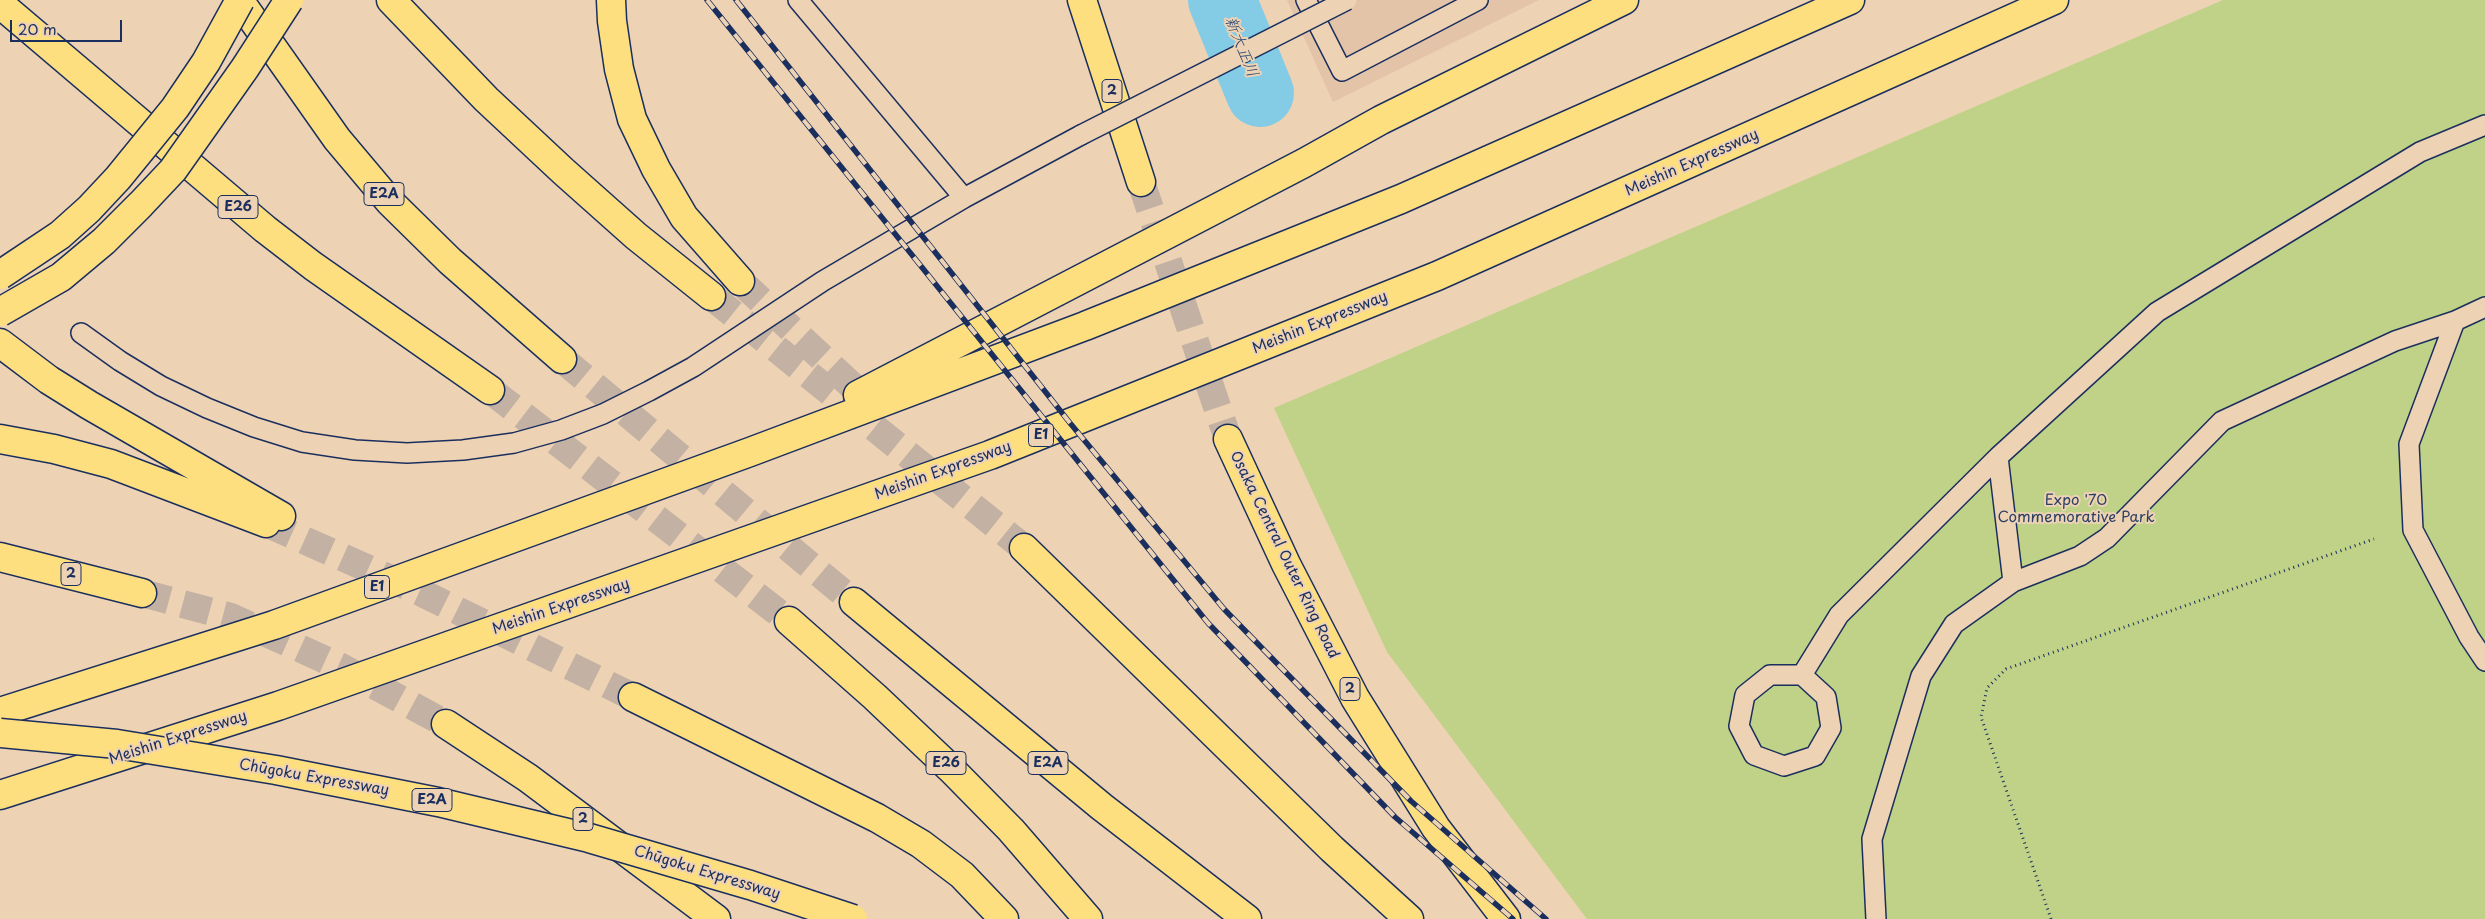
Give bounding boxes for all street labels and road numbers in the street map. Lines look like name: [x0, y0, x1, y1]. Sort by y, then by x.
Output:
road number: 2: [1102, 80, 1122, 102]
street label: Meishin Expressway: [1623, 125, 1761, 201]
road number: E2A: [364, 182, 404, 205]
road number: E26: [218, 196, 258, 218]
street label: Meishin Expressway: [1250, 288, 1390, 358]
road number: E1: [1028, 424, 1054, 446]
street label: Meishin Expressway: [872, 438, 1014, 504]
street label: Osaka Central Outer Ring Road: [1226, 448, 1342, 662]
road number: 2: [61, 562, 81, 586]
street label: Meishin Expressway: [490, 575, 632, 639]
road number: E1: [364, 576, 390, 598]
road number: 2: [1340, 678, 1360, 701]
street label: Meishin Expressway: [107, 707, 249, 769]
road number: E26: [926, 751, 966, 774]
road number: E2A: [1028, 751, 1068, 774]
street label: Chūgoku Expressway: [238, 756, 390, 800]
road number: E2A: [412, 788, 452, 812]
road number: 2: [573, 808, 593, 831]
street label: Chūgoku Expressway: [632, 842, 782, 904]

